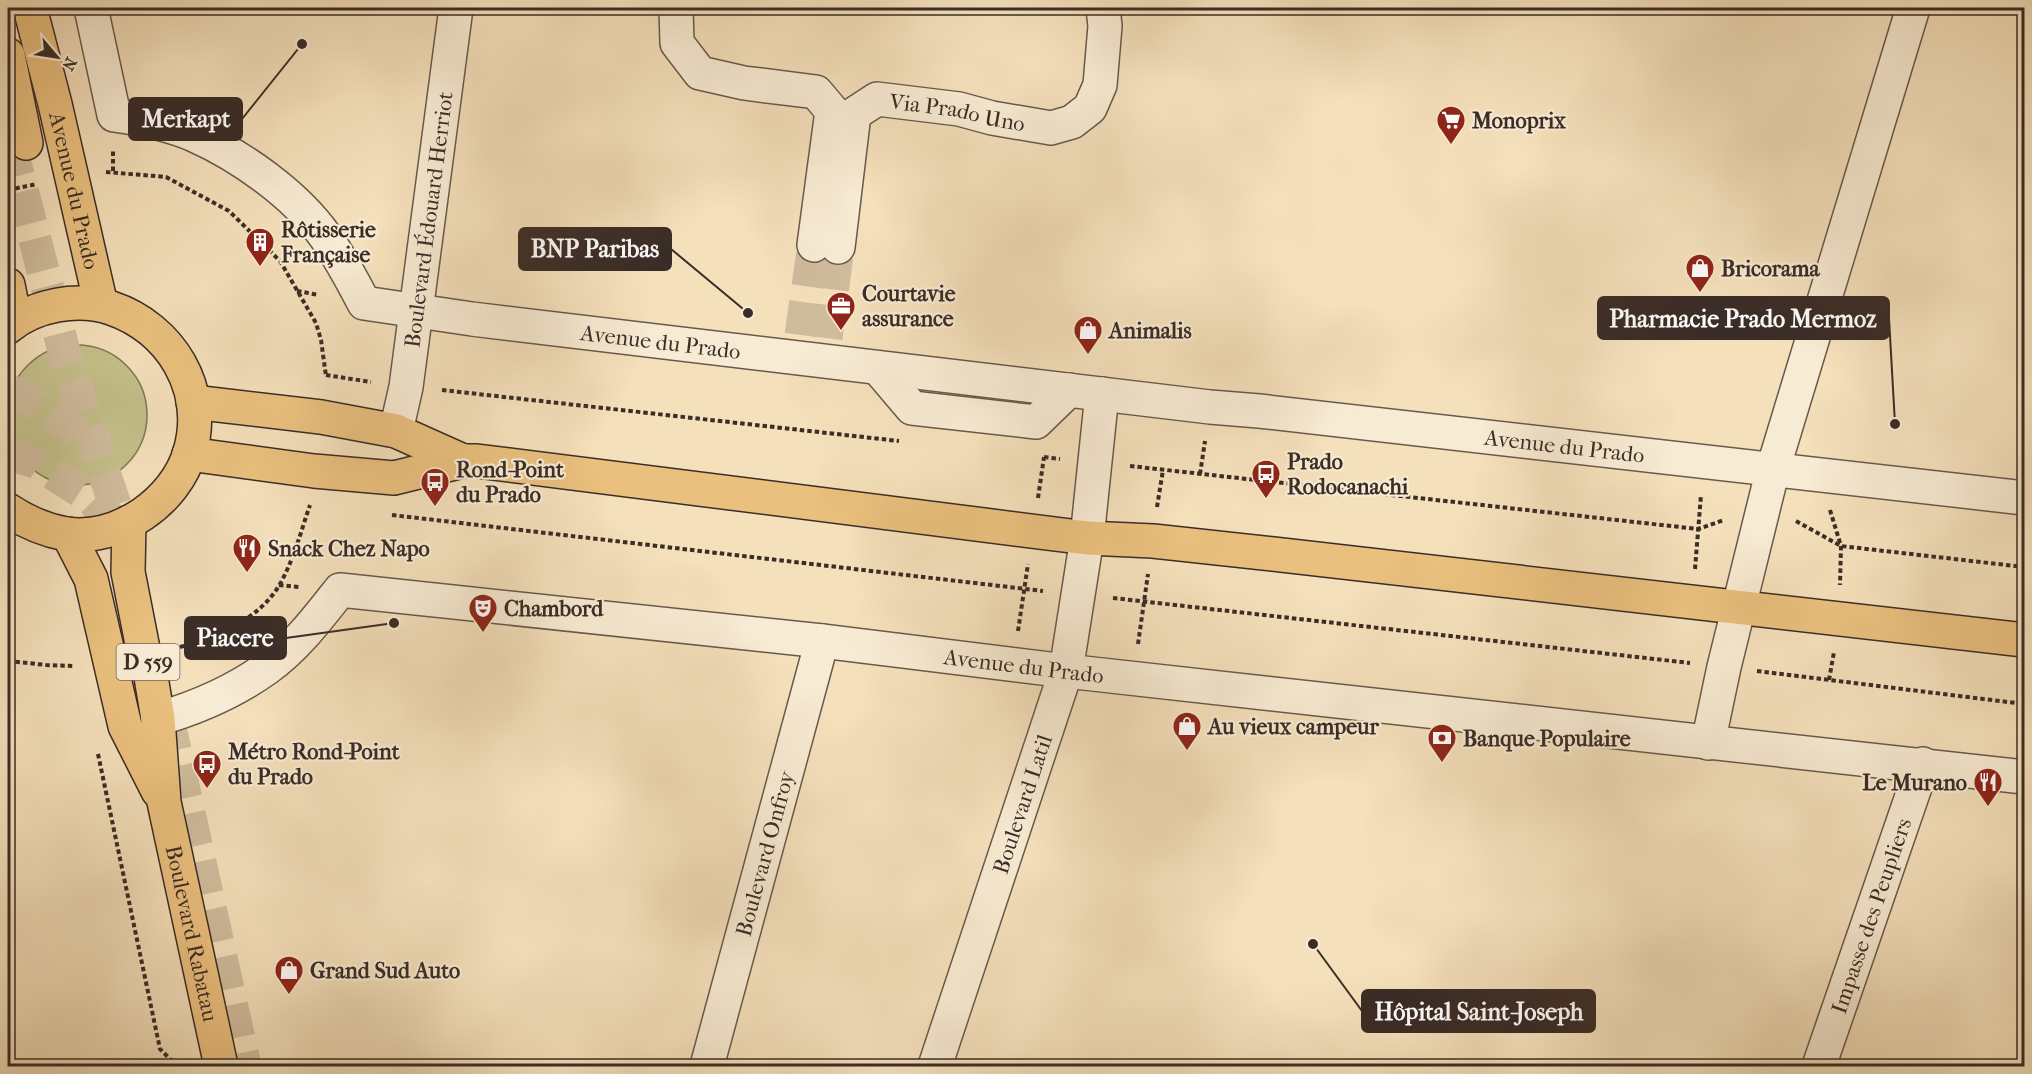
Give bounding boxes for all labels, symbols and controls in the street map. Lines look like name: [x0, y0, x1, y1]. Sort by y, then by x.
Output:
north arrow: [27, 27, 87, 87]
text: N: [58, 54, 81, 75]
street label: Via Prado Uno: [887, 89, 1027, 137]
street label: Boulevard Édouard Herriot: [399, 90, 459, 349]
callout: Merkapt: [129, 98, 242, 140]
supermarket icon: Monoprix: [1435, 104, 1467, 146]
text: Merkapt: [142, 105, 231, 133]
place label: Monoprix: [1471, 108, 1566, 134]
street label: Avenue du Prado: [43, 109, 104, 272]
place label: Rôtisserie Française: [280, 217, 376, 268]
building icon: Rôtisserie Française: [244, 226, 276, 268]
callout: BNP Paribas: [519, 228, 671, 270]
text: BNP Paribas: [531, 235, 659, 263]
shop icon: Bricorama: [1684, 252, 1716, 294]
place label: Bricorama: [1721, 256, 1821, 282]
place label: Courtavie assurance: [862, 281, 956, 332]
office icon: Courtavie assurance: [825, 290, 857, 332]
callout: Pharmacie Prado Mermoz: [1598, 297, 1889, 339]
text: Pharmacie Prado Mermoz: [1609, 305, 1877, 333]
shop icon: Animalis: [1072, 314, 1104, 356]
place label: Animalis: [1107, 318, 1192, 344]
street label: Avenue du Prado: [578, 320, 742, 365]
street label: Avenue du Prado: [1482, 425, 1646, 469]
place label: Prado Rodocanachi: [1287, 449, 1409, 500]
place label: Rond-Point du Prado: [456, 457, 565, 508]
bus stop icon: Prado Rodocanachi: [1250, 458, 1282, 500]
bus stop icon: Rond-Point du Prado: [419, 466, 451, 508]
restaurant icon: Snack Chez Napo: [231, 532, 263, 574]
place label: Snack Chez Napo: [268, 536, 430, 562]
theatre icon: Chambord: [467, 592, 499, 634]
place label: Chambord: [504, 596, 604, 622]
callout: Piacere: [185, 617, 286, 659]
text: Piacere: [196, 624, 274, 652]
road number: D 559: [116, 644, 180, 680]
street label: Avenue du Prado: [941, 644, 1105, 689]
shop icon: Au vieux campeur: [1171, 710, 1203, 752]
place label: Au vieux campeur: [1206, 714, 1379, 740]
bank icon: Banque Populaire: [1426, 722, 1458, 764]
place label: Banque Populaire: [1463, 726, 1631, 752]
street label: Boulevard Latil: [988, 731, 1058, 877]
place label: Métro Rond-Point du Prado: [227, 739, 401, 790]
bus stop icon: Métro Rond-Point du Prado: [191, 748, 223, 790]
restaurant icon: Le Murano: [1972, 766, 2004, 808]
street label: Boulevard Onfroy: [731, 767, 801, 939]
place label: Le Murano: [1862, 770, 1967, 796]
street label: Impasse des Peupliers: [1826, 815, 1917, 1017]
street label: Boulevard Rabatau: [160, 843, 223, 1025]
shop icon: Grand Sud Auto: [273, 954, 305, 996]
place label: Grand Sud Auto: [310, 958, 460, 984]
callout: Hôpital Saint-Joseph: [1362, 990, 1595, 1032]
text: Hôpital Saint-Joseph: [1374, 998, 1584, 1026]

